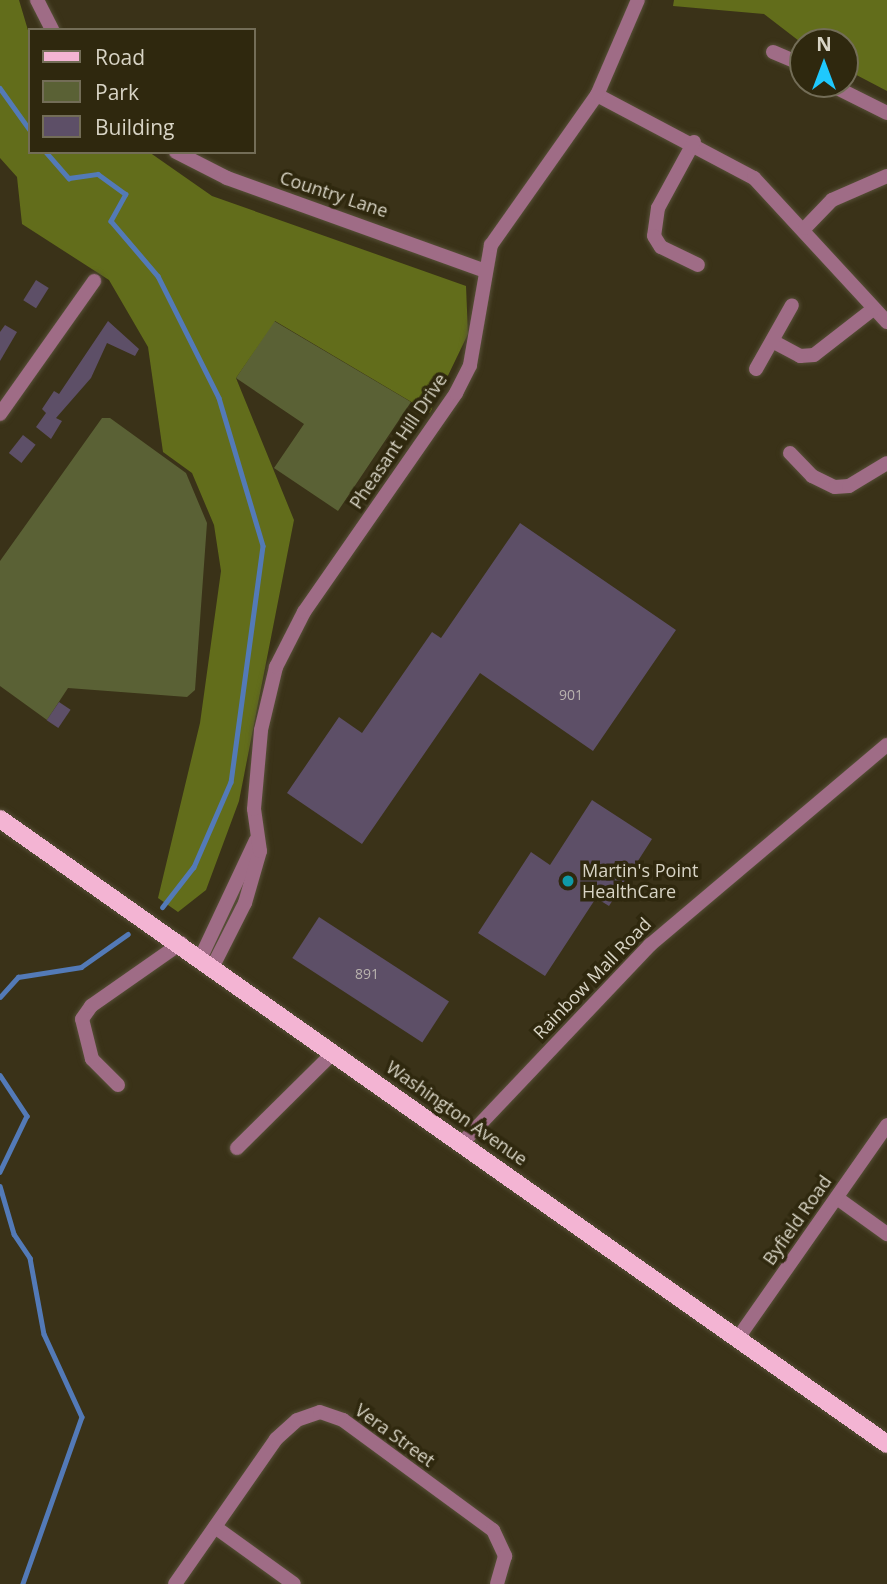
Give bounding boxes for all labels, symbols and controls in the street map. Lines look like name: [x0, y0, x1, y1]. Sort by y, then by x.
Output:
legend: [28, 28, 256, 154]
north arrow: [789, 28, 859, 98]
text: N: [816, 31, 832, 57]
text: Road: [95, 43, 145, 71]
text: Park: [95, 78, 139, 106]
text: Building: [95, 113, 174, 141]
street label: Country Lane: [277, 166, 391, 222]
street label: Pheasant Hill Drive: [345, 369, 451, 513]
house number: 901: [559, 687, 583, 703]
place label: Martin's Point HealthCare: [582, 860, 698, 903]
marker: Martin's Point HealthCare: [560, 873, 576, 889]
street label: Rainbow Mall Road: [529, 913, 655, 1043]
house number: 891: [355, 966, 379, 982]
street label: Washington Avenue: [382, 1056, 532, 1170]
street label: Byfield Road: [758, 1171, 836, 1269]
street label: Vera Street: [351, 1399, 439, 1471]

